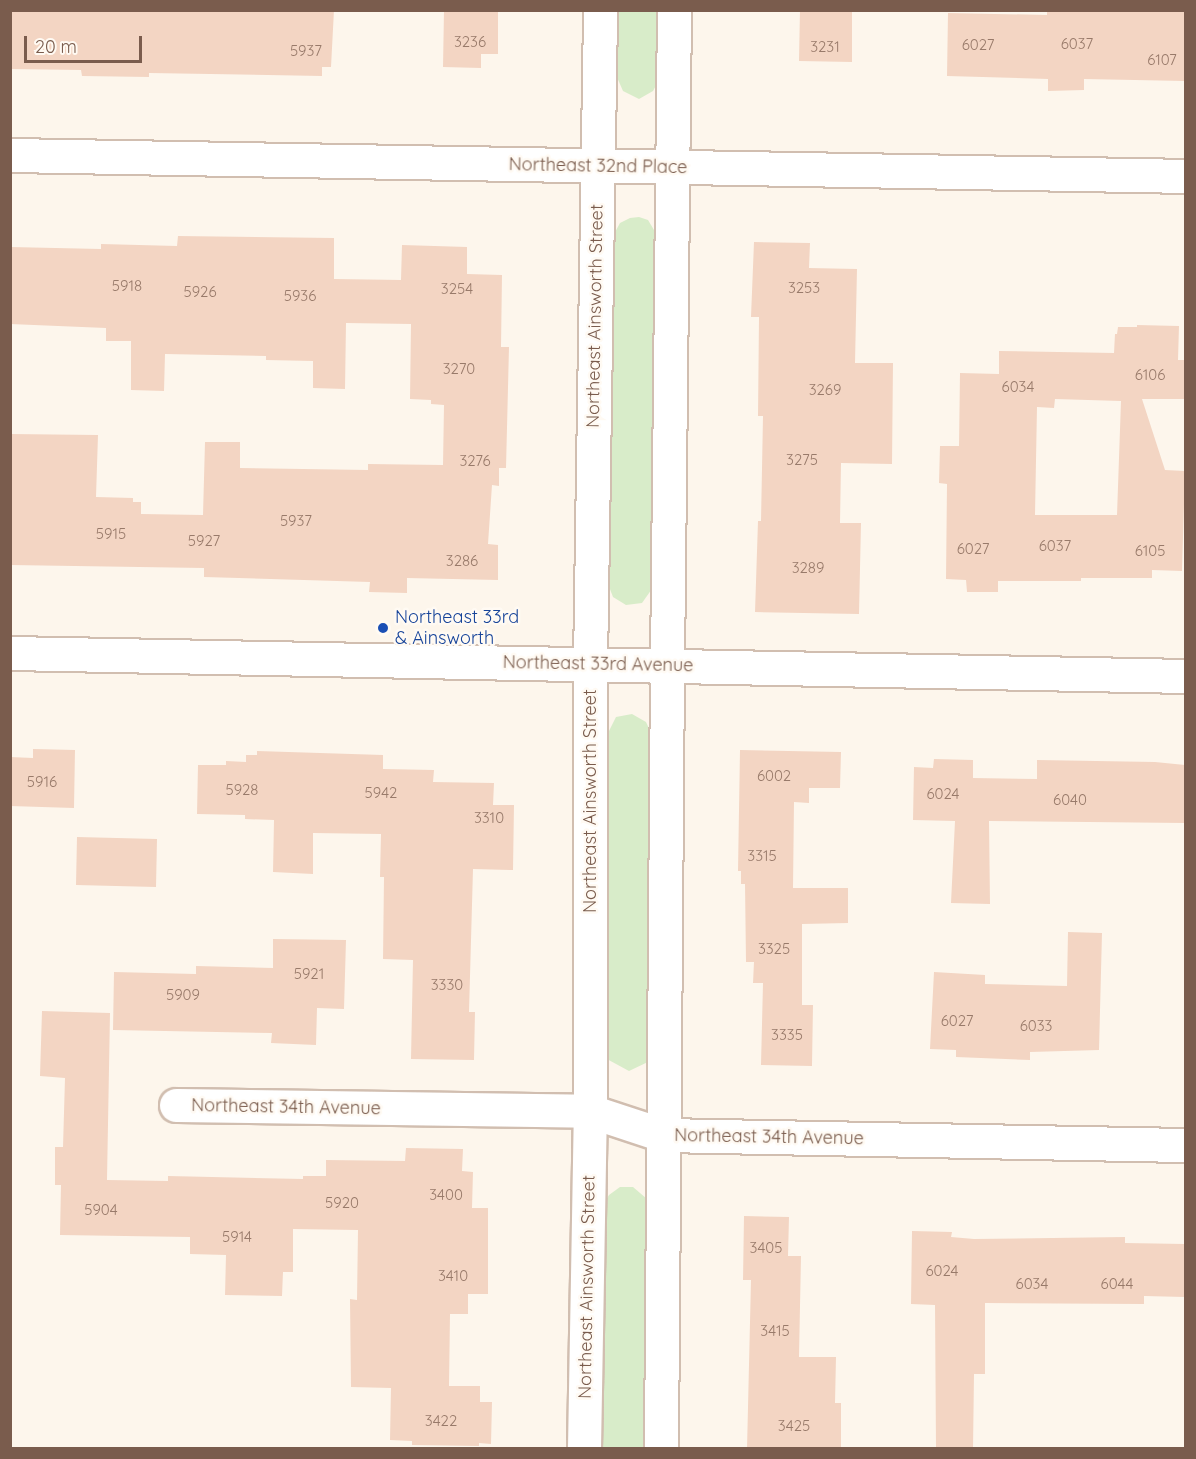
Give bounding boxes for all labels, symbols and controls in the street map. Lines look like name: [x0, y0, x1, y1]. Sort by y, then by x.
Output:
scale bar: [27, 24, 146, 62]
house number: 3236: [454, 33, 486, 51]
text: 20 m: [35, 35, 77, 58]
house number: 6037: [1061, 35, 1093, 53]
house number: 6027: [962, 36, 994, 54]
house number: 3231: [810, 38, 840, 56]
house number: 5937: [290, 42, 322, 60]
house number: 6107: [1147, 51, 1177, 69]
street label: Northeast 32nd Place: [508, 154, 688, 178]
street label: Northeast Ainsworth Street: [582, 204, 608, 428]
house number: 5918: [112, 277, 142, 295]
house number: 3253: [788, 279, 820, 297]
house number: 3254: [441, 280, 473, 298]
house number: 5926: [184, 283, 216, 301]
house number: 5936: [284, 287, 316, 305]
house number: 3270: [443, 360, 475, 378]
house number: 6106: [1135, 366, 1165, 384]
house number: 6034: [1002, 378, 1034, 396]
house number: 3269: [809, 381, 841, 399]
house number: 3275: [786, 451, 818, 469]
house number: 3276: [459, 452, 491, 470]
house number: 5937: [280, 512, 312, 530]
house number: 5915: [96, 525, 126, 543]
house number: 5927: [188, 532, 220, 550]
house number: 6037: [1039, 537, 1071, 555]
house number: 6027: [957, 540, 989, 558]
house number: 6105: [1135, 542, 1165, 560]
house number: 3286: [446, 552, 478, 570]
house number: 3289: [792, 559, 824, 577]
place label: Northeast 33rd & Ainsworth: [395, 607, 519, 650]
marker: Northeast 33rd & Ainsworth: [376, 621, 390, 635]
street label: Northeast 33rd Avenue: [503, 652, 693, 676]
street label: Northeast Ainsworth Street: [579, 689, 601, 913]
house number: 6002: [757, 767, 791, 785]
house number: 5916: [27, 773, 57, 791]
house number: 5928: [226, 781, 258, 799]
house number: 5942: [365, 784, 397, 802]
house number: 6024: [927, 785, 959, 803]
house number: 6040: [1053, 791, 1087, 809]
house number: 3310: [474, 809, 504, 827]
house number: 3315: [747, 847, 777, 865]
house number: 3325: [758, 940, 790, 958]
house number: 5921: [294, 965, 324, 983]
house number: 3330: [431, 976, 463, 994]
house number: 5909: [166, 986, 200, 1004]
house number: 6027: [941, 1012, 973, 1030]
house number: 6033: [1020, 1017, 1052, 1035]
house number: 3335: [771, 1026, 803, 1044]
street label: Northeast 34th Avenue: [191, 1095, 381, 1119]
street label: Northeast 34th Avenue: [674, 1125, 864, 1149]
street label: Northeast Ainsworth Street: [574, 1175, 600, 1399]
house number: 3400: [429, 1186, 463, 1204]
house number: 5920: [325, 1194, 359, 1212]
house number: 5904: [84, 1201, 118, 1219]
house number: 5914: [222, 1228, 252, 1246]
house number: 3405: [750, 1239, 782, 1257]
house number: 6024: [926, 1262, 958, 1280]
house number: 3410: [438, 1267, 468, 1285]
house number: 6034: [1016, 1275, 1048, 1293]
house number: 6044: [1101, 1275, 1133, 1293]
house number: 3415: [760, 1322, 790, 1340]
house number: 3422: [425, 1412, 457, 1430]
house number: 3425: [778, 1417, 810, 1435]

